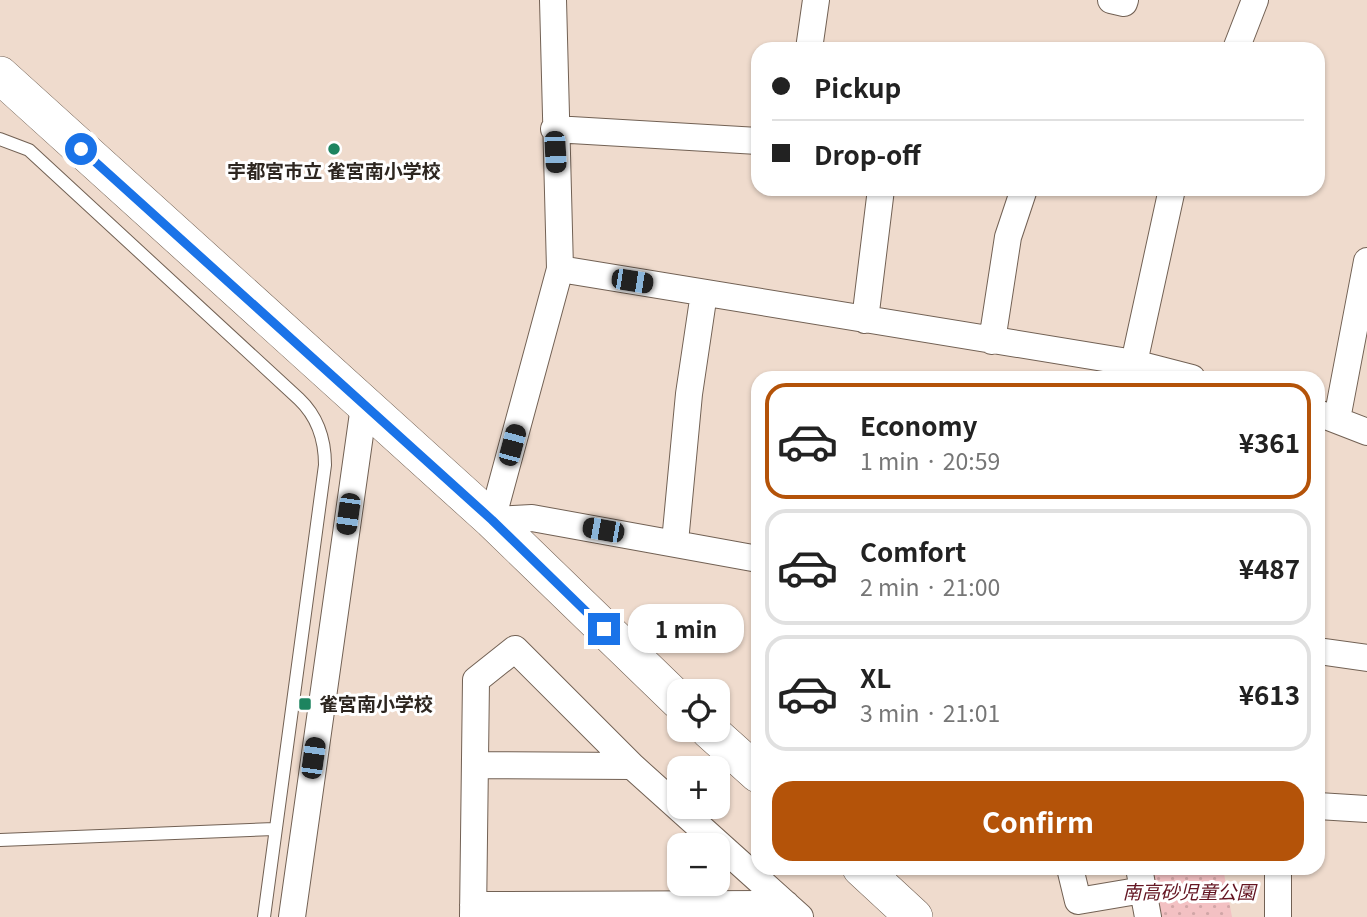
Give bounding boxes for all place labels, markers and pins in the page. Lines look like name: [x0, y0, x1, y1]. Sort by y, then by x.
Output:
marker: 宇都宮市立 雀宮南小学校: [326, 141, 342, 157]
place label: 宇都宮市立 雀宮南小学校: [227, 156, 441, 183]
place label: 雀宮南小学校: [319, 689, 433, 716]
marker: 雀宮南小学校: [297, 696, 313, 712]

